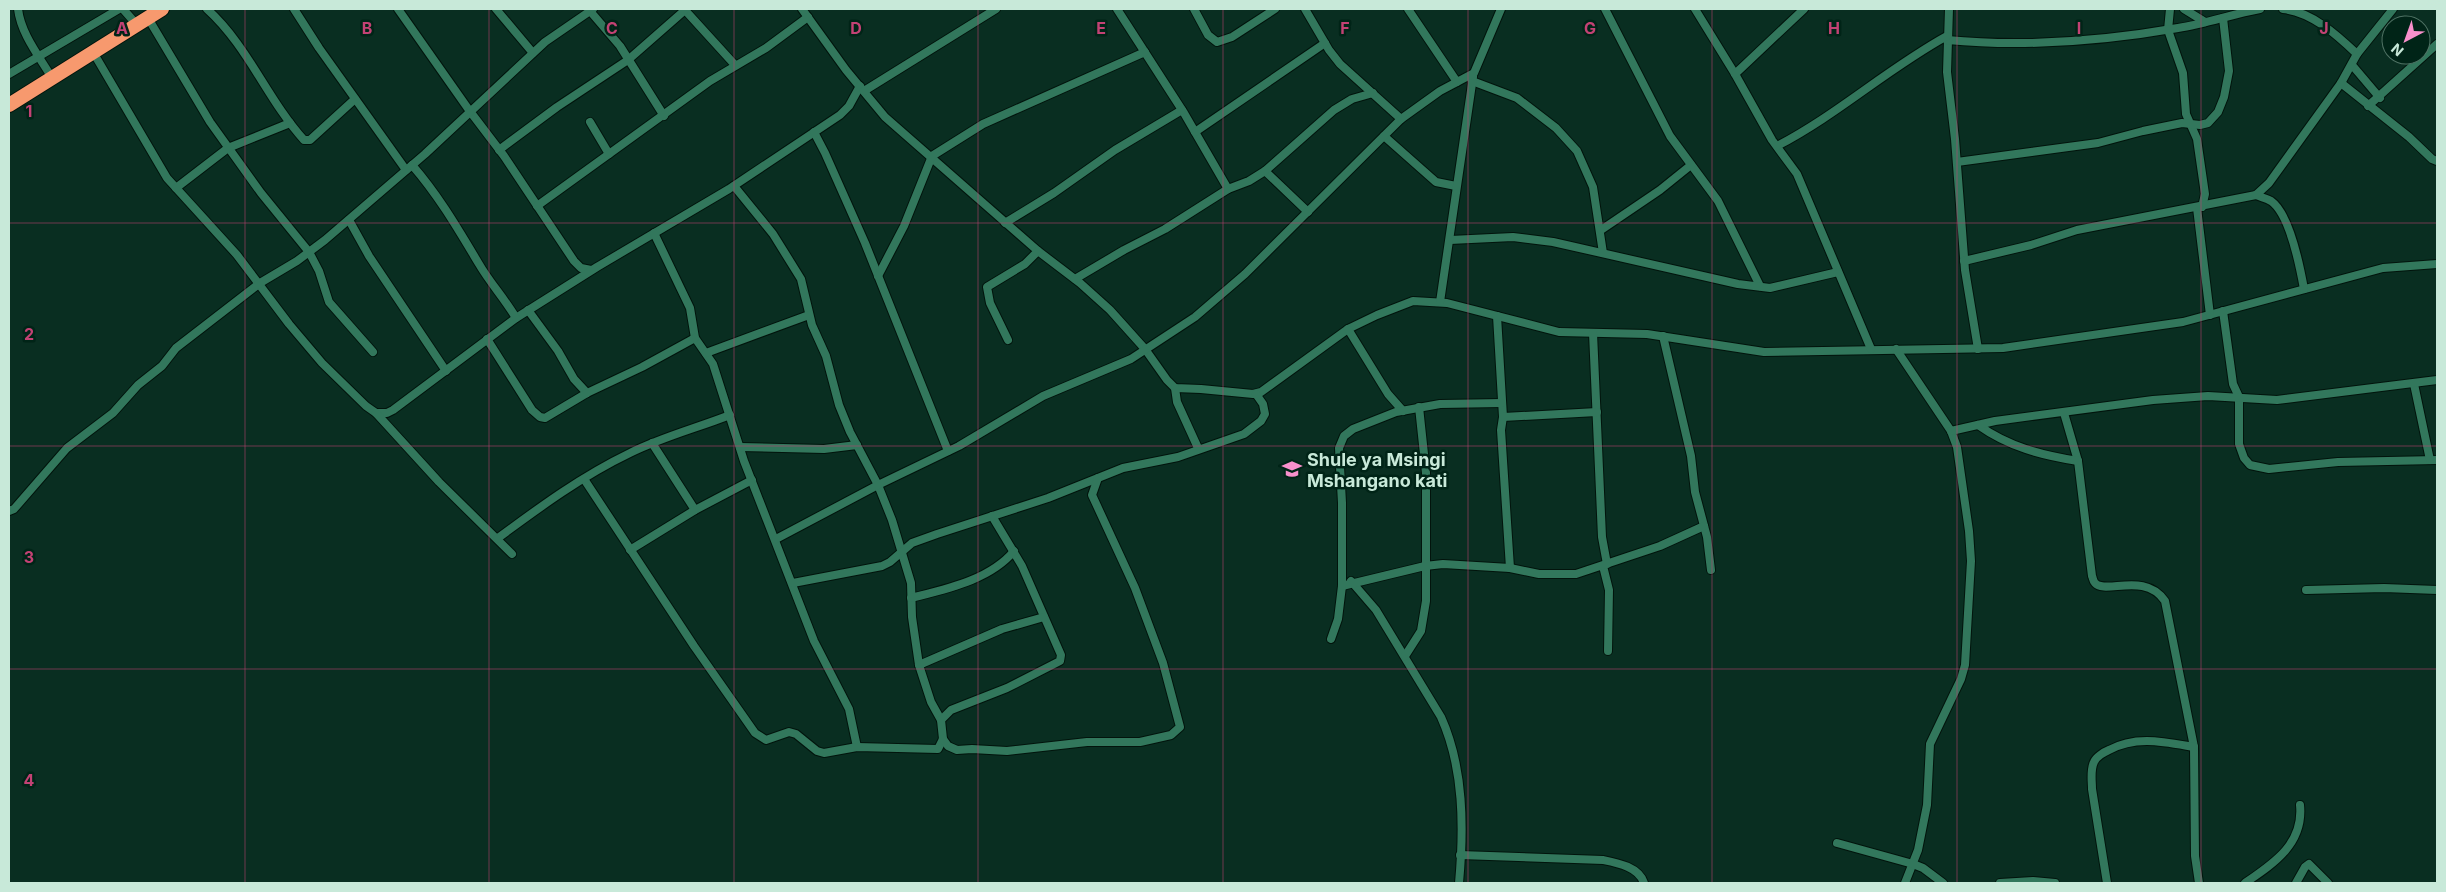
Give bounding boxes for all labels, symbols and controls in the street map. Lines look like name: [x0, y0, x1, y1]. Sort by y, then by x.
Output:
north arrow: [2381, 15, 2431, 65]
text: A: [116, 18, 128, 38]
text: B: [362, 18, 372, 38]
text: C: [606, 18, 618, 38]
text: D: [850, 18, 862, 38]
text: E: [1096, 18, 1106, 38]
text: F: [1340, 18, 1350, 38]
text: G: [1584, 18, 1596, 38]
text: H: [1828, 18, 1840, 38]
text: I: [2077, 18, 2081, 38]
text: J: [2319, 18, 2329, 38]
text: N: [2388, 40, 2407, 60]
text: 1: [26, 101, 32, 121]
text: 2: [24, 324, 34, 344]
place label: Shule ya Msingi Mshangano kati: [1307, 449, 1447, 491]
school or university icon: Shule ya Msingi Mshangano kati: [1281, 458, 1303, 480]
text: 3: [24, 547, 34, 567]
text: 4: [24, 770, 35, 790]

